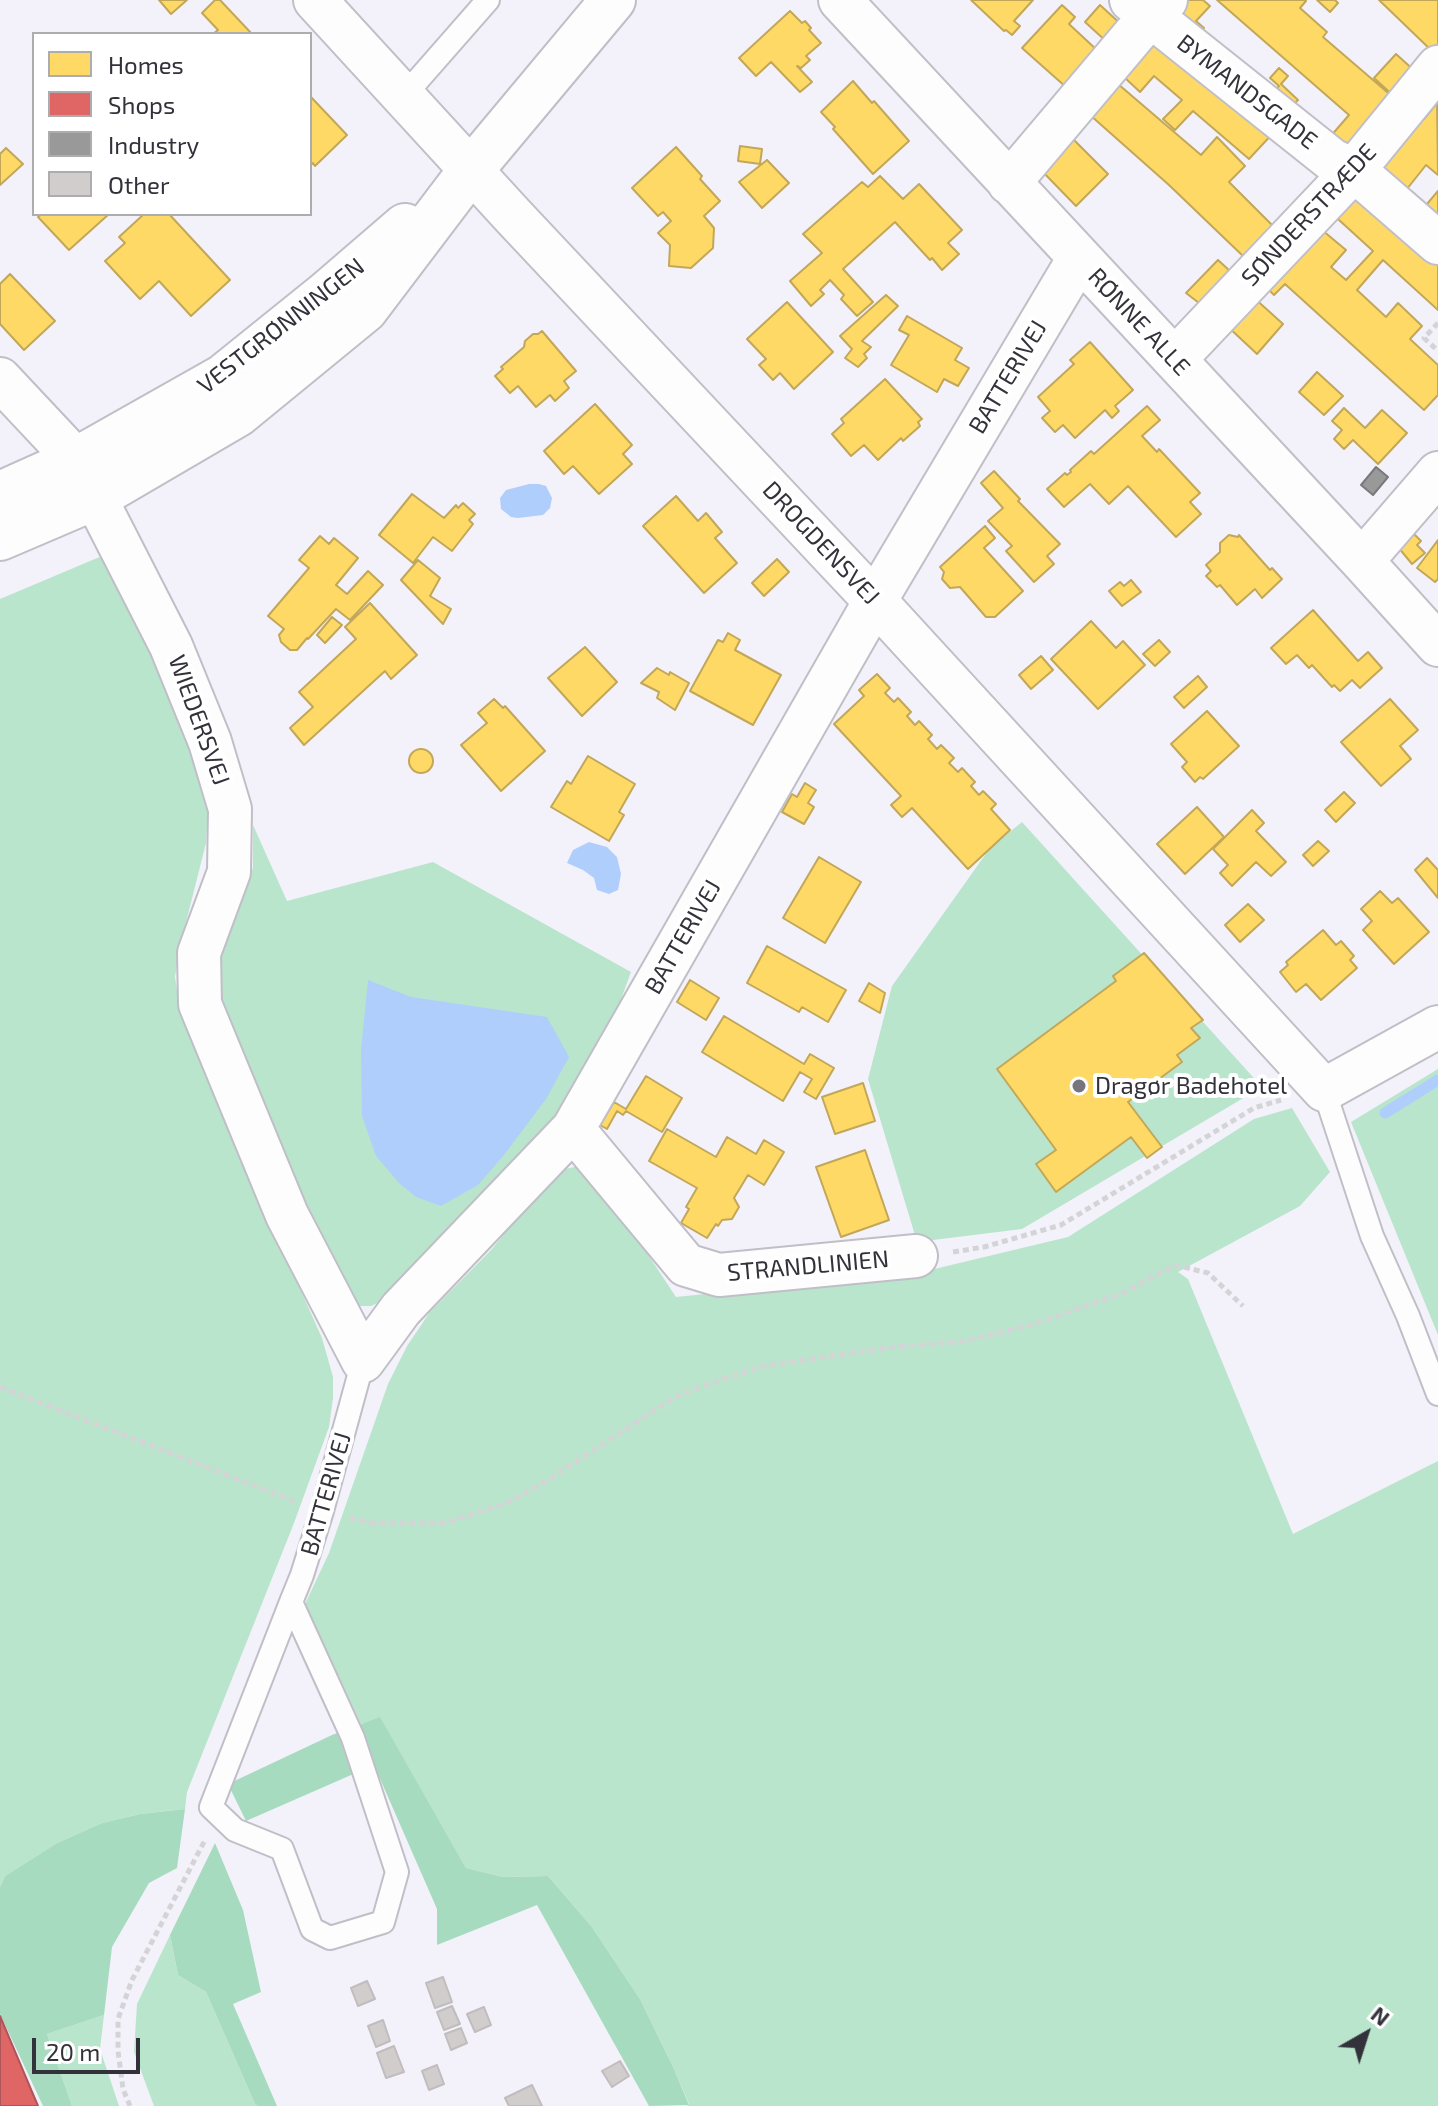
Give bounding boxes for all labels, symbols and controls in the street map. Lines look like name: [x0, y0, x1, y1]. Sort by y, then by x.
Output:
street label: BYMANDSGADE: [1171, 28, 1323, 156]
legend: [32, 32, 312, 216]
text: Homes: [108, 50, 184, 79]
text: Shops: [108, 90, 175, 119]
text: Industry: [108, 130, 199, 159]
street label: SØNDERSTRÆDE: [1236, 138, 1382, 292]
text: Other: [108, 170, 170, 199]
street label: VESTGRØNNINGEN: [192, 252, 370, 400]
street label: RØNNE ALLE: [1082, 262, 1196, 382]
street label: BATTERIVEJ: [963, 315, 1053, 439]
street label: DROGDENSVEJ: [757, 475, 885, 611]
street label: WIEDERSVEJ: [162, 651, 236, 789]
street label: BATTERIVEJ: [639, 875, 727, 999]
place label: Dragør Badehotel: [1095, 1072, 1287, 1100]
marker: Dragør Badehotel: [1070, 1077, 1088, 1095]
street label: STRANDLINIEN: [726, 1245, 890, 1287]
street label: BATTERIVEJ: [295, 1429, 357, 1559]
north arrow: [1326, 1994, 1406, 2074]
text: N: [1367, 2000, 1395, 2030]
scale bar: [36, 2022, 144, 2072]
text: 20 m: [46, 2037, 100, 2066]

